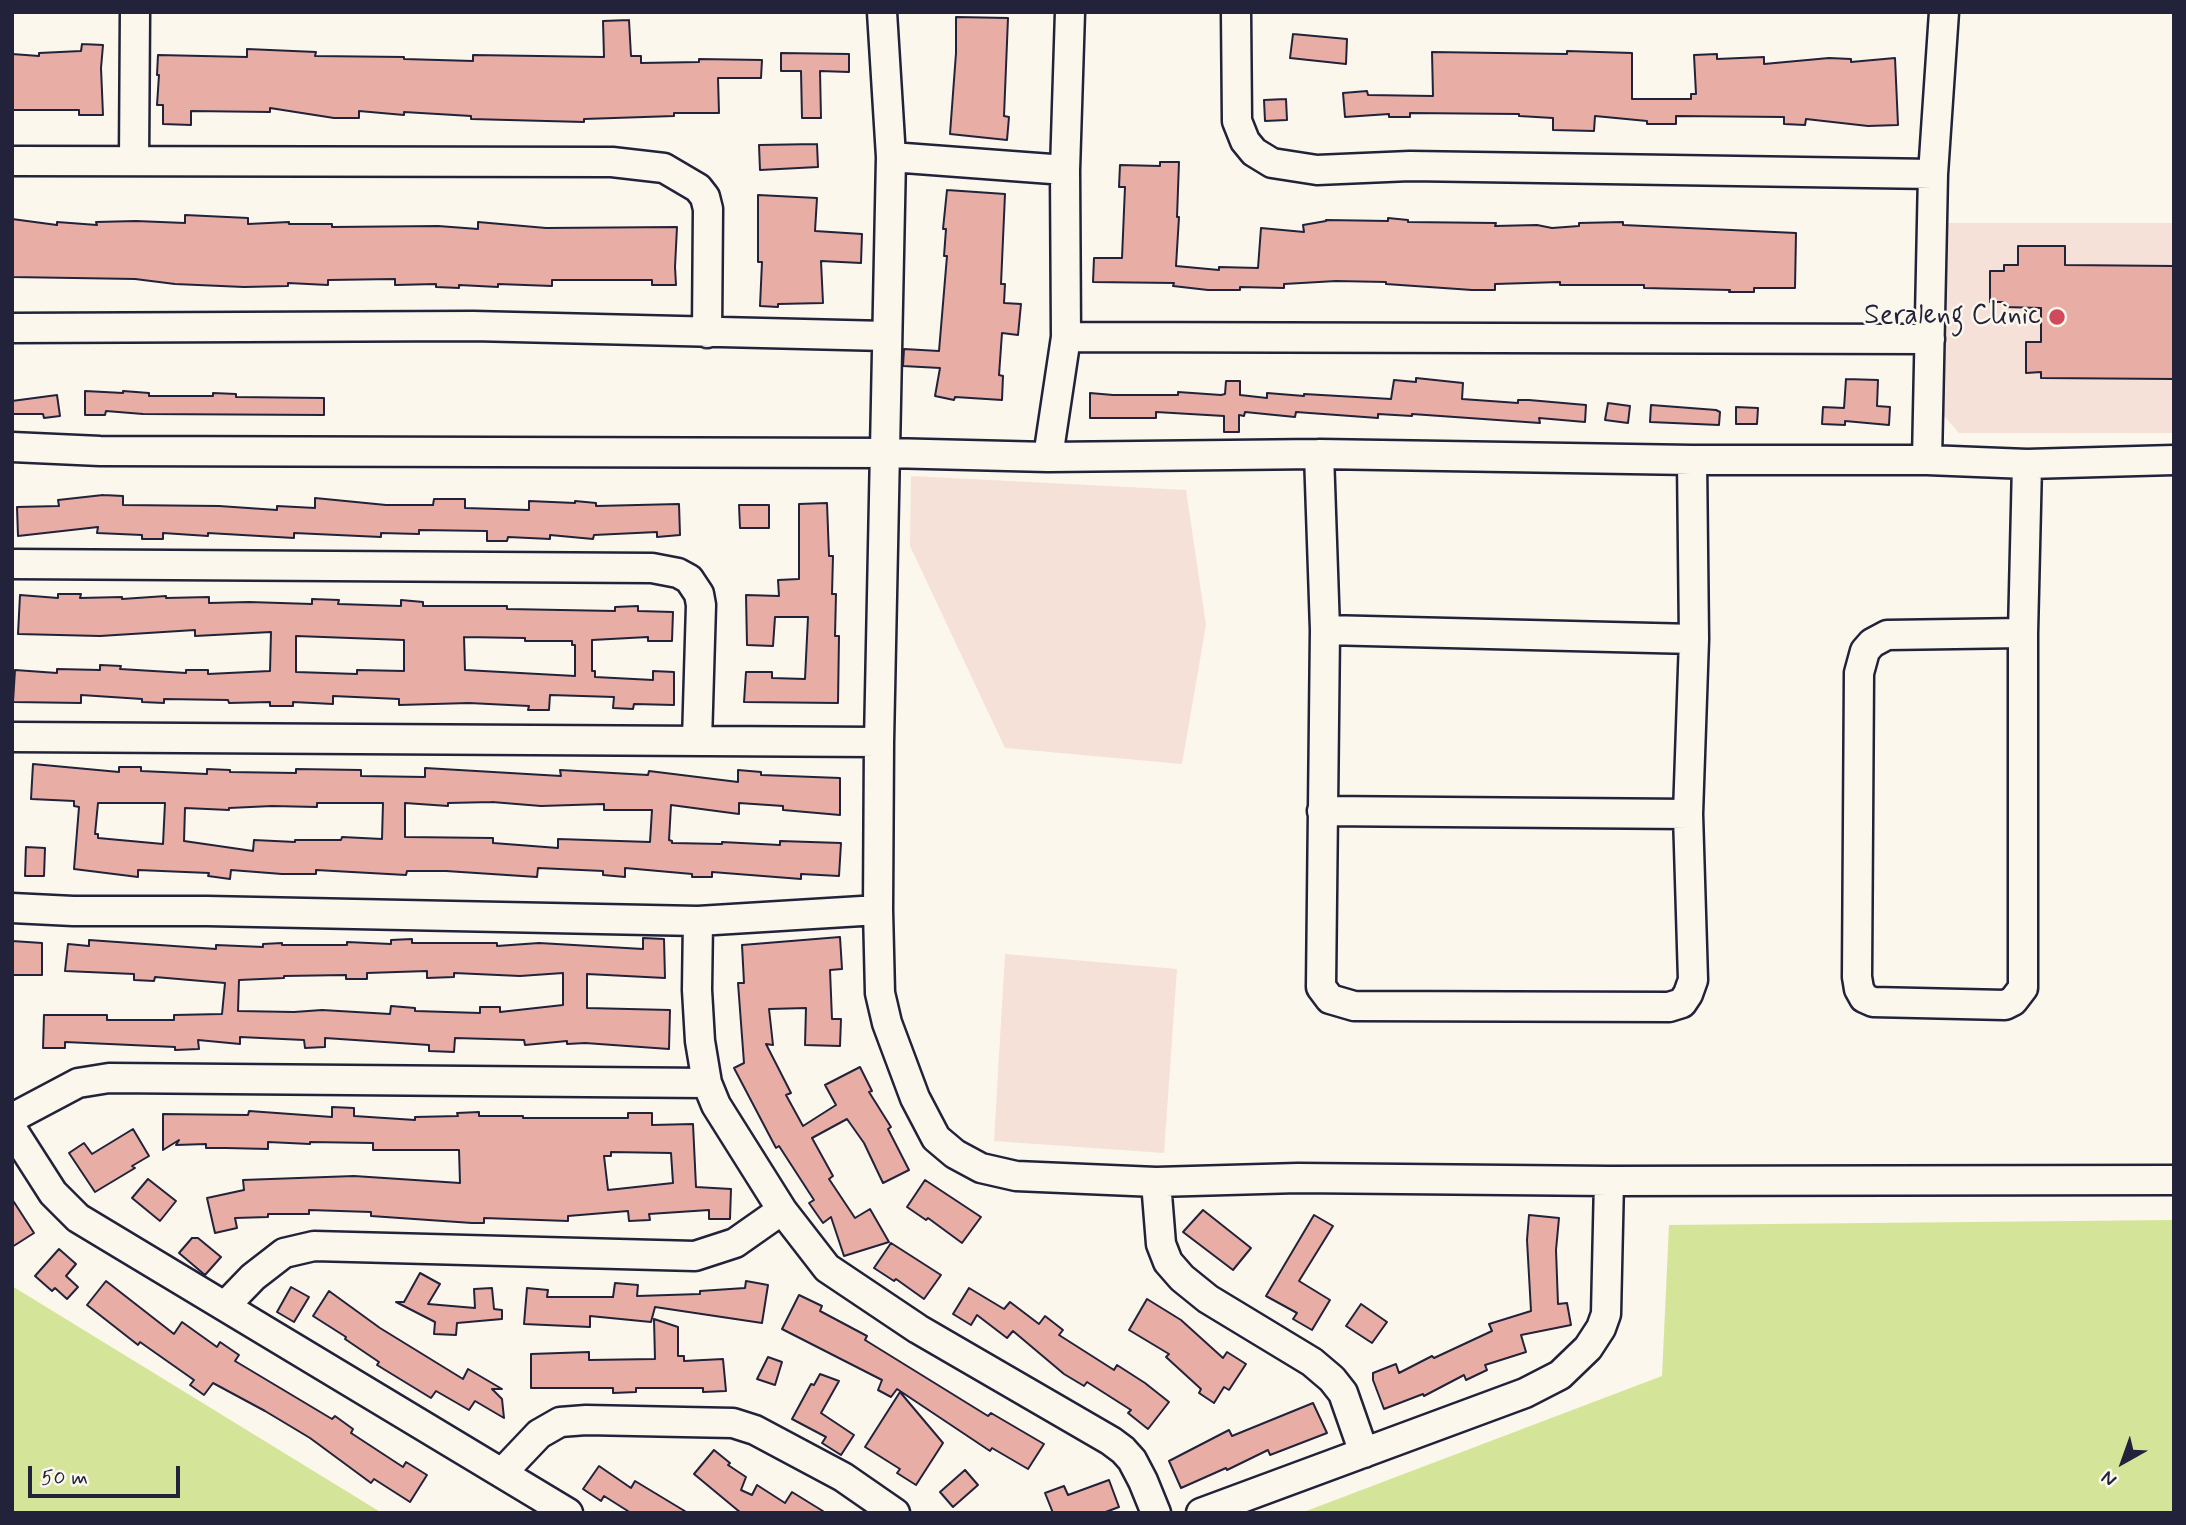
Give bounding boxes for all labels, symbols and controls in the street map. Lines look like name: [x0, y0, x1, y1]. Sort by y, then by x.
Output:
place label: Seraleng Clinic: [1864, 300, 2041, 334]
marker: Seraleng Clinic: [2047, 307, 2067, 327]
north arrow: [2088, 1427, 2158, 1497]
scale bar: [32, 1452, 184, 1496]
text: 50 m: [41, 1464, 88, 1492]
text: N: [2096, 1465, 2122, 1492]

